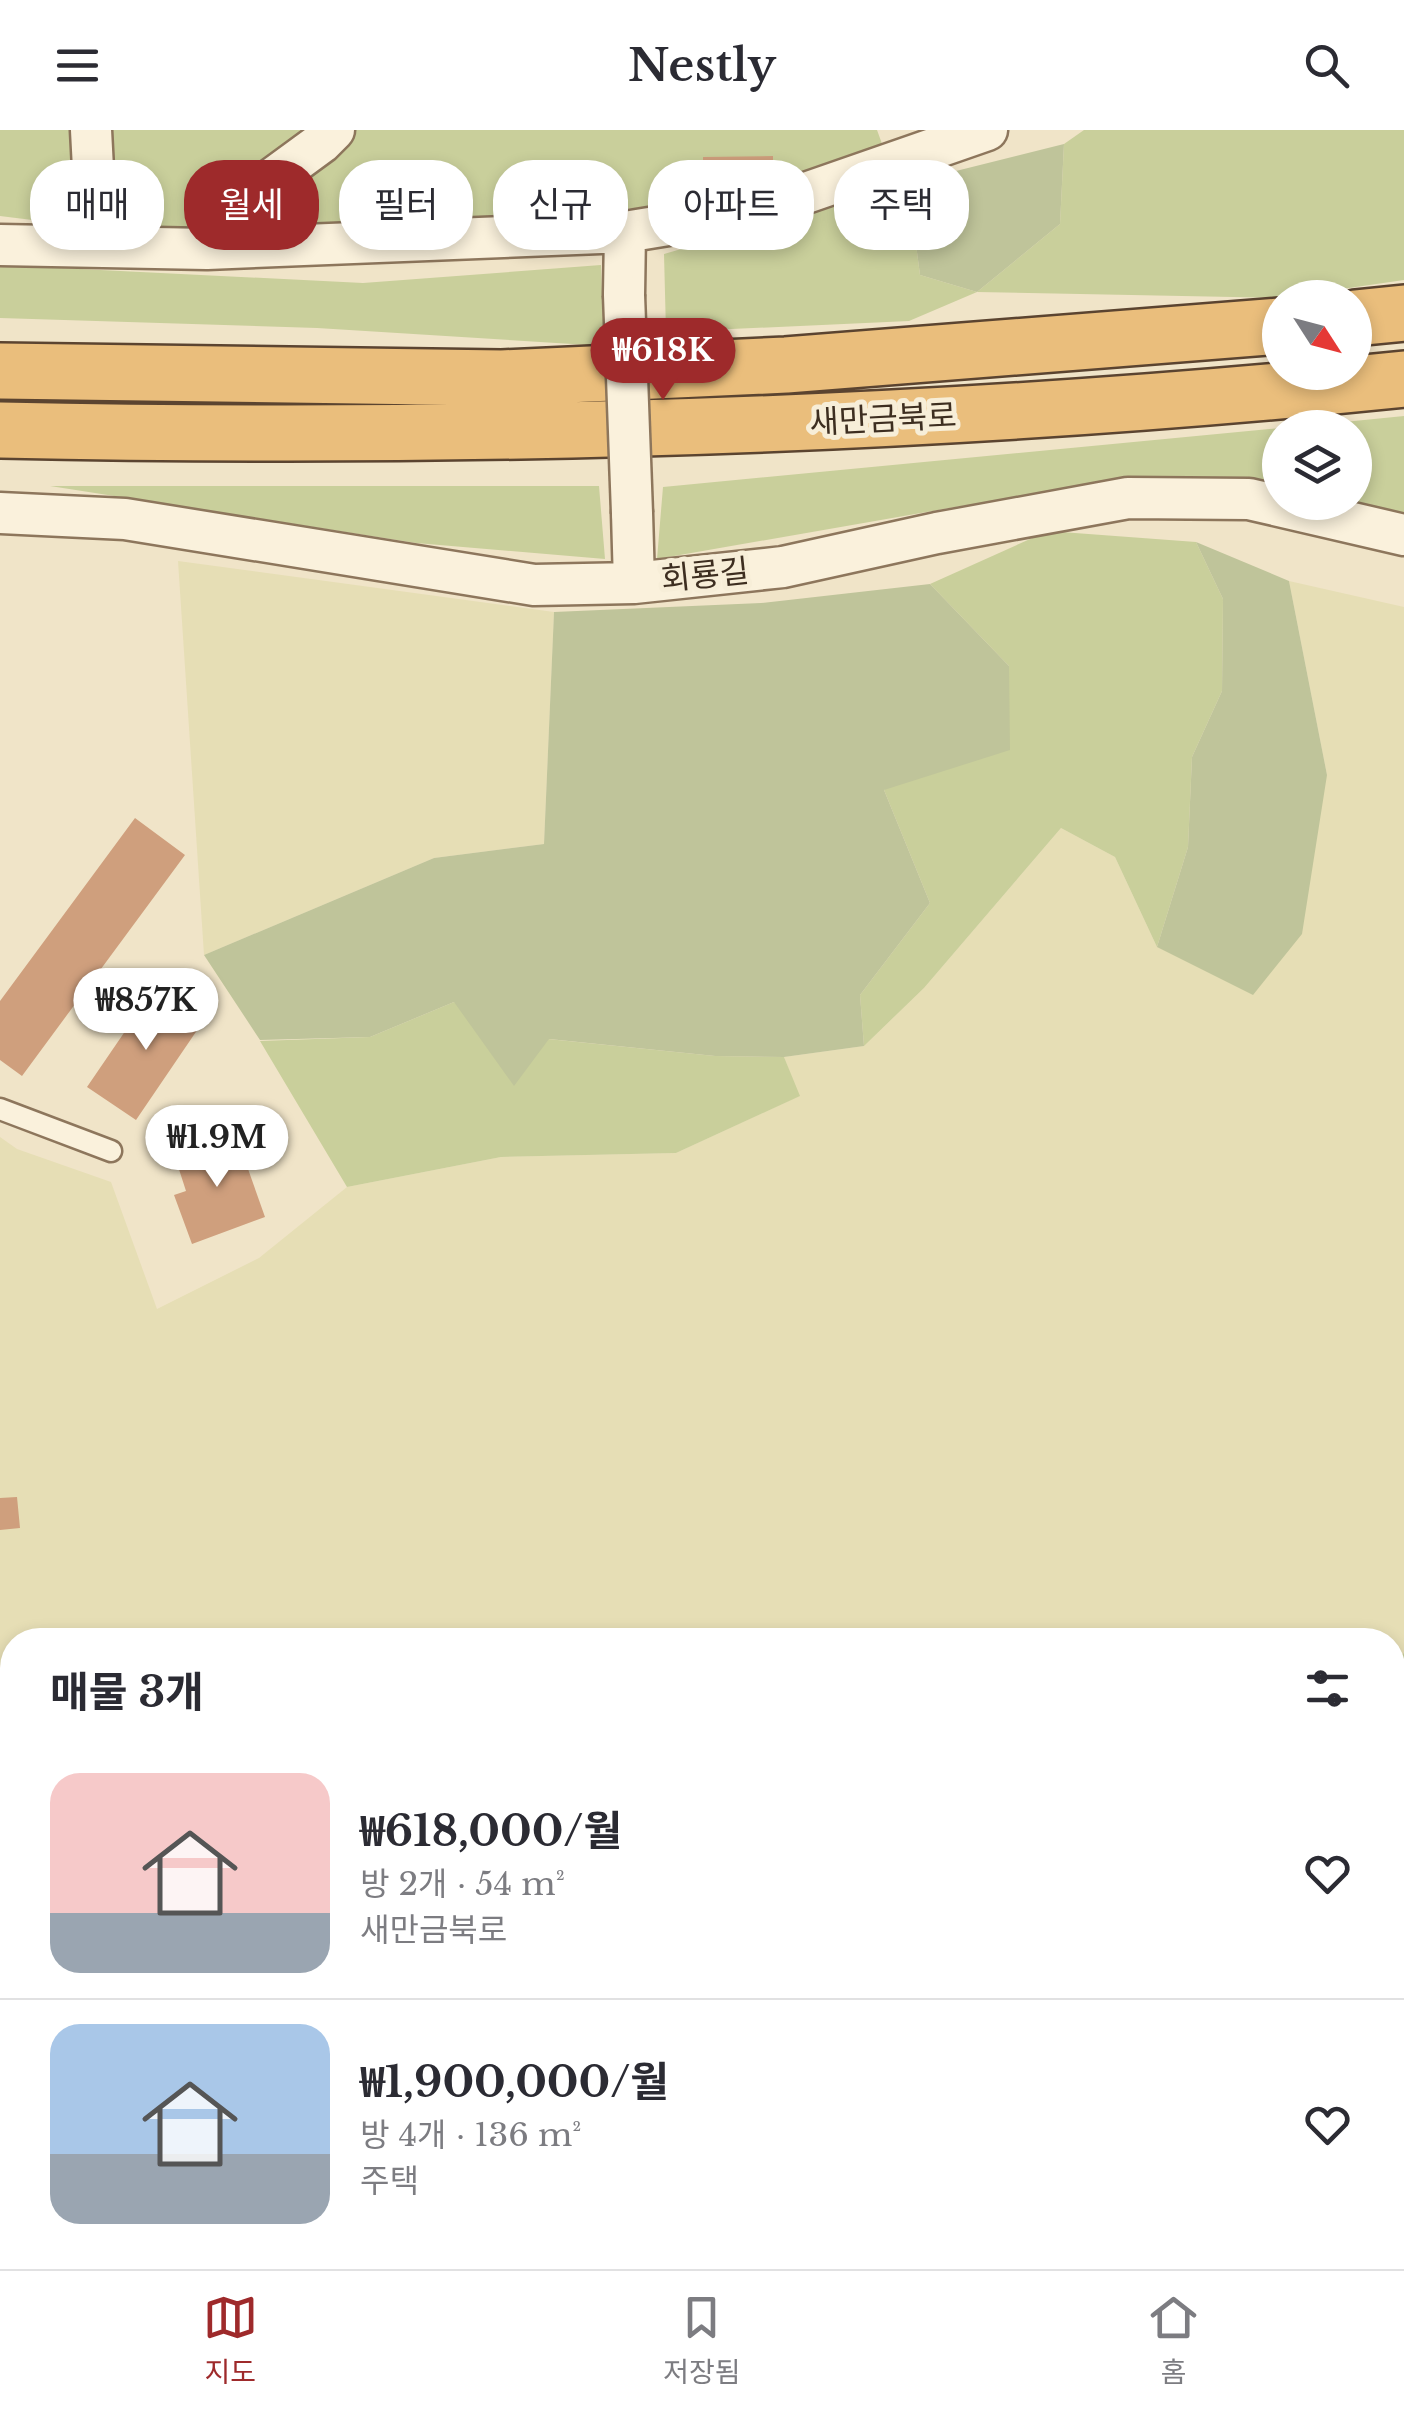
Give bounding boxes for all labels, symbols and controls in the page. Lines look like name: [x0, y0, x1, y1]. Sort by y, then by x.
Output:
text: Nestly: [628, 37, 776, 93]
icon: menu: [50, 38, 105, 93]
icon: search: [1299, 38, 1354, 93]
chip: 매매: [30, 160, 164, 250]
chip: 월세: [184, 160, 319, 250]
chip: 필터: [339, 160, 473, 250]
chip: 신규: [493, 160, 628, 250]
chip: 아파트: [648, 160, 814, 250]
chip: 주택: [834, 160, 969, 250]
north arrow: [1262, 280, 1372, 390]
map controls: [1262, 280, 1372, 520]
pin: ₩618K: [593, 318, 733, 403]
text: ₩618K: [612, 330, 714, 370]
street label: 새만금북로: [808, 395, 958, 443]
button: layers: [1262, 410, 1372, 520]
street label: 회룡길: [659, 550, 751, 600]
pin: ₩857K: [76, 968, 216, 1053]
text: ₩857K: [95, 980, 197, 1020]
pin: ₩1.9M: [147, 1105, 287, 1190]
text: ₩1.9M: [167, 1117, 267, 1157]
icon: filters: [1300, 1661, 1355, 1716]
text: 매물 3개: [50, 1666, 204, 1718]
text: ₩618,000/월: [360, 1805, 622, 1857]
icon: home: [130, 1813, 250, 1933]
icon: heart: [1300, 1846, 1355, 1901]
text: 방 2개 · 54 m²: [360, 1864, 565, 1904]
text: 새만금북로: [360, 1910, 507, 1950]
text: ₩1,900,000/월: [360, 2056, 669, 2108]
icon: home: [130, 2064, 250, 2184]
icon: heart: [1300, 2097, 1355, 2152]
text: 방 4개 · 136 m²: [360, 2115, 581, 2155]
text: 주택: [360, 2161, 419, 2201]
tab: 지도: [203, 2290, 258, 2390]
tab: 저장됨: [663, 2290, 741, 2390]
tab: 홈: [1146, 2290, 1201, 2390]

